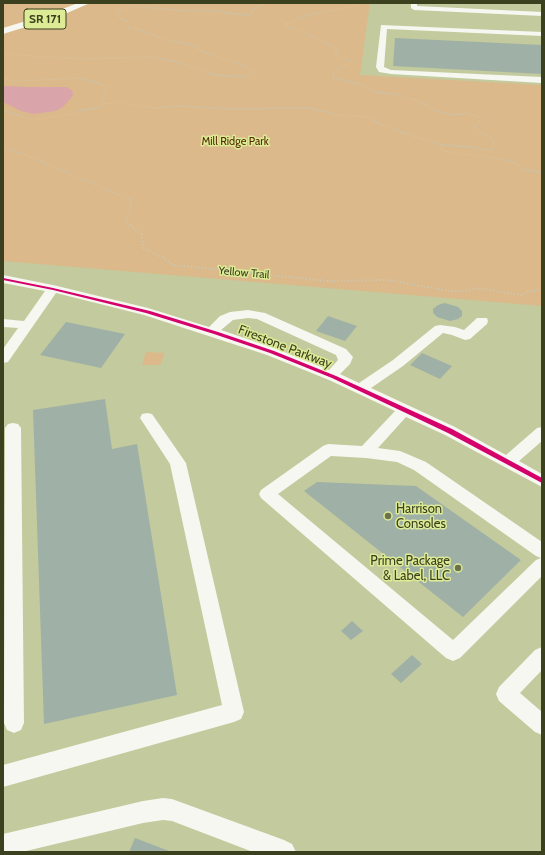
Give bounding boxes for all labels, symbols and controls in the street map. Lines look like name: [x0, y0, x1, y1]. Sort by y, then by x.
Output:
road number: SR 171: [24, 9, 66, 29]
park label: Mill Ridge Park: [201, 135, 269, 149]
street label: Yellow Trail: [218, 264, 270, 282]
street label: Firestone Parkway: [236, 322, 334, 372]
place label: Harrison Consoles: [396, 501, 446, 532]
marker: Harrison Consoles: [383, 511, 393, 521]
place label: Prime Package & Label, LLC: [370, 553, 450, 584]
marker: Prime Package & Label, LLC: [453, 563, 463, 573]

